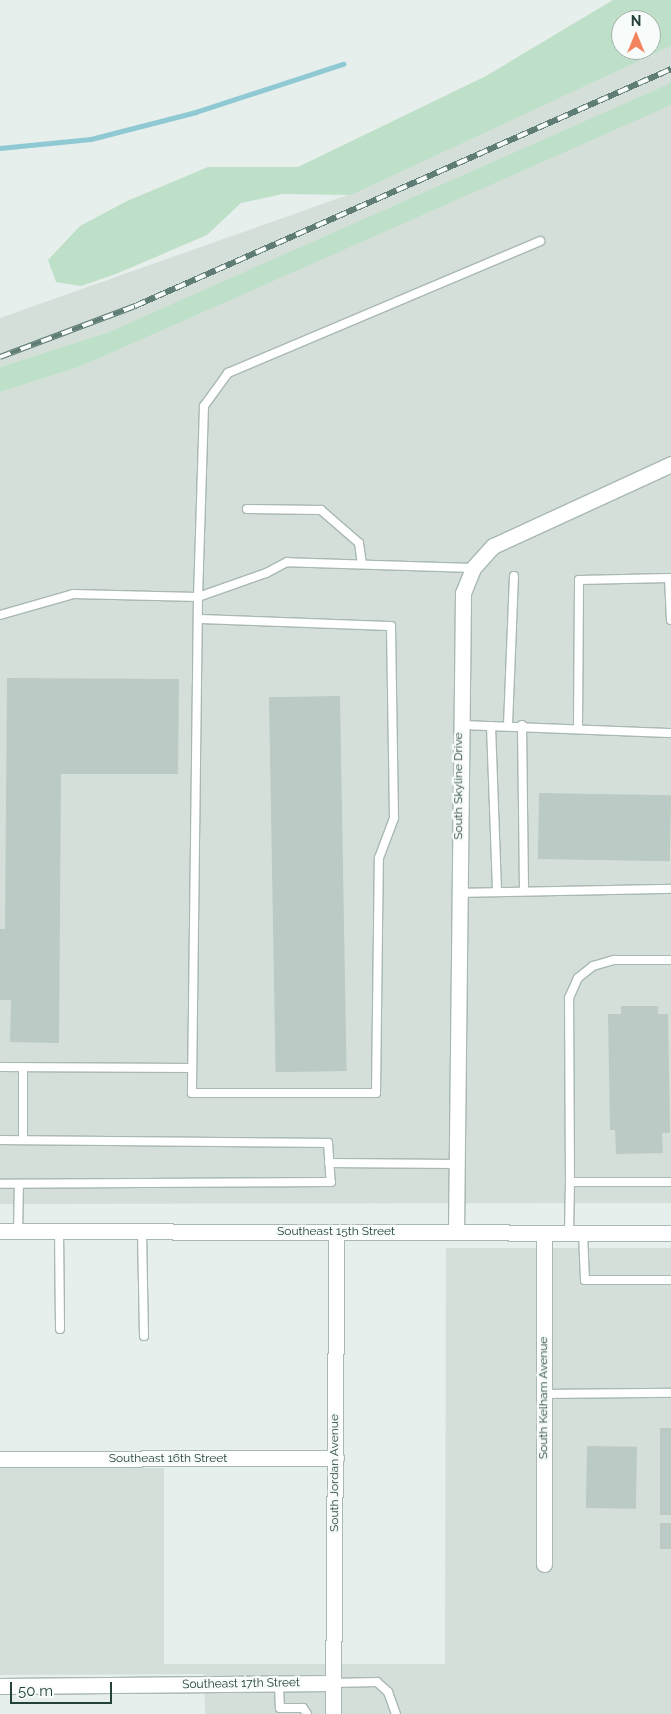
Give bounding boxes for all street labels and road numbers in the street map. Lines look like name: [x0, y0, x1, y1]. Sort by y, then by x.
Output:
street label: South Skyline Drive: [452, 732, 466, 840]
street label: Southeast 15th Street: [277, 1225, 395, 1239]
street label: South Kelham Avenue: [537, 1336, 551, 1460]
street label: South Jordan Avenue: [328, 1414, 342, 1532]
street label: Southeast 16th Street: [109, 1452, 227, 1466]
street label: Southeast 17th Street: [182, 1676, 300, 1692]

